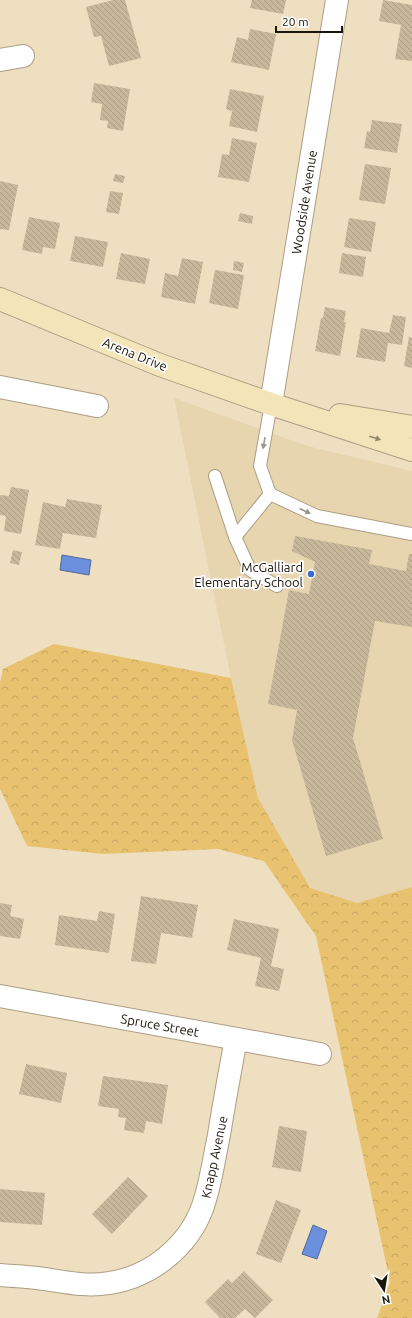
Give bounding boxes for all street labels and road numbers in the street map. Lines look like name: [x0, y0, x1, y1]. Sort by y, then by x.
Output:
street label: Woodside Avenue: [289, 149, 319, 255]
street label: Arena Drive: [101, 335, 169, 373]
street label: Spruce Street: [120, 1011, 200, 1039]
street label: Knapp Avenue: [198, 1114, 230, 1200]

